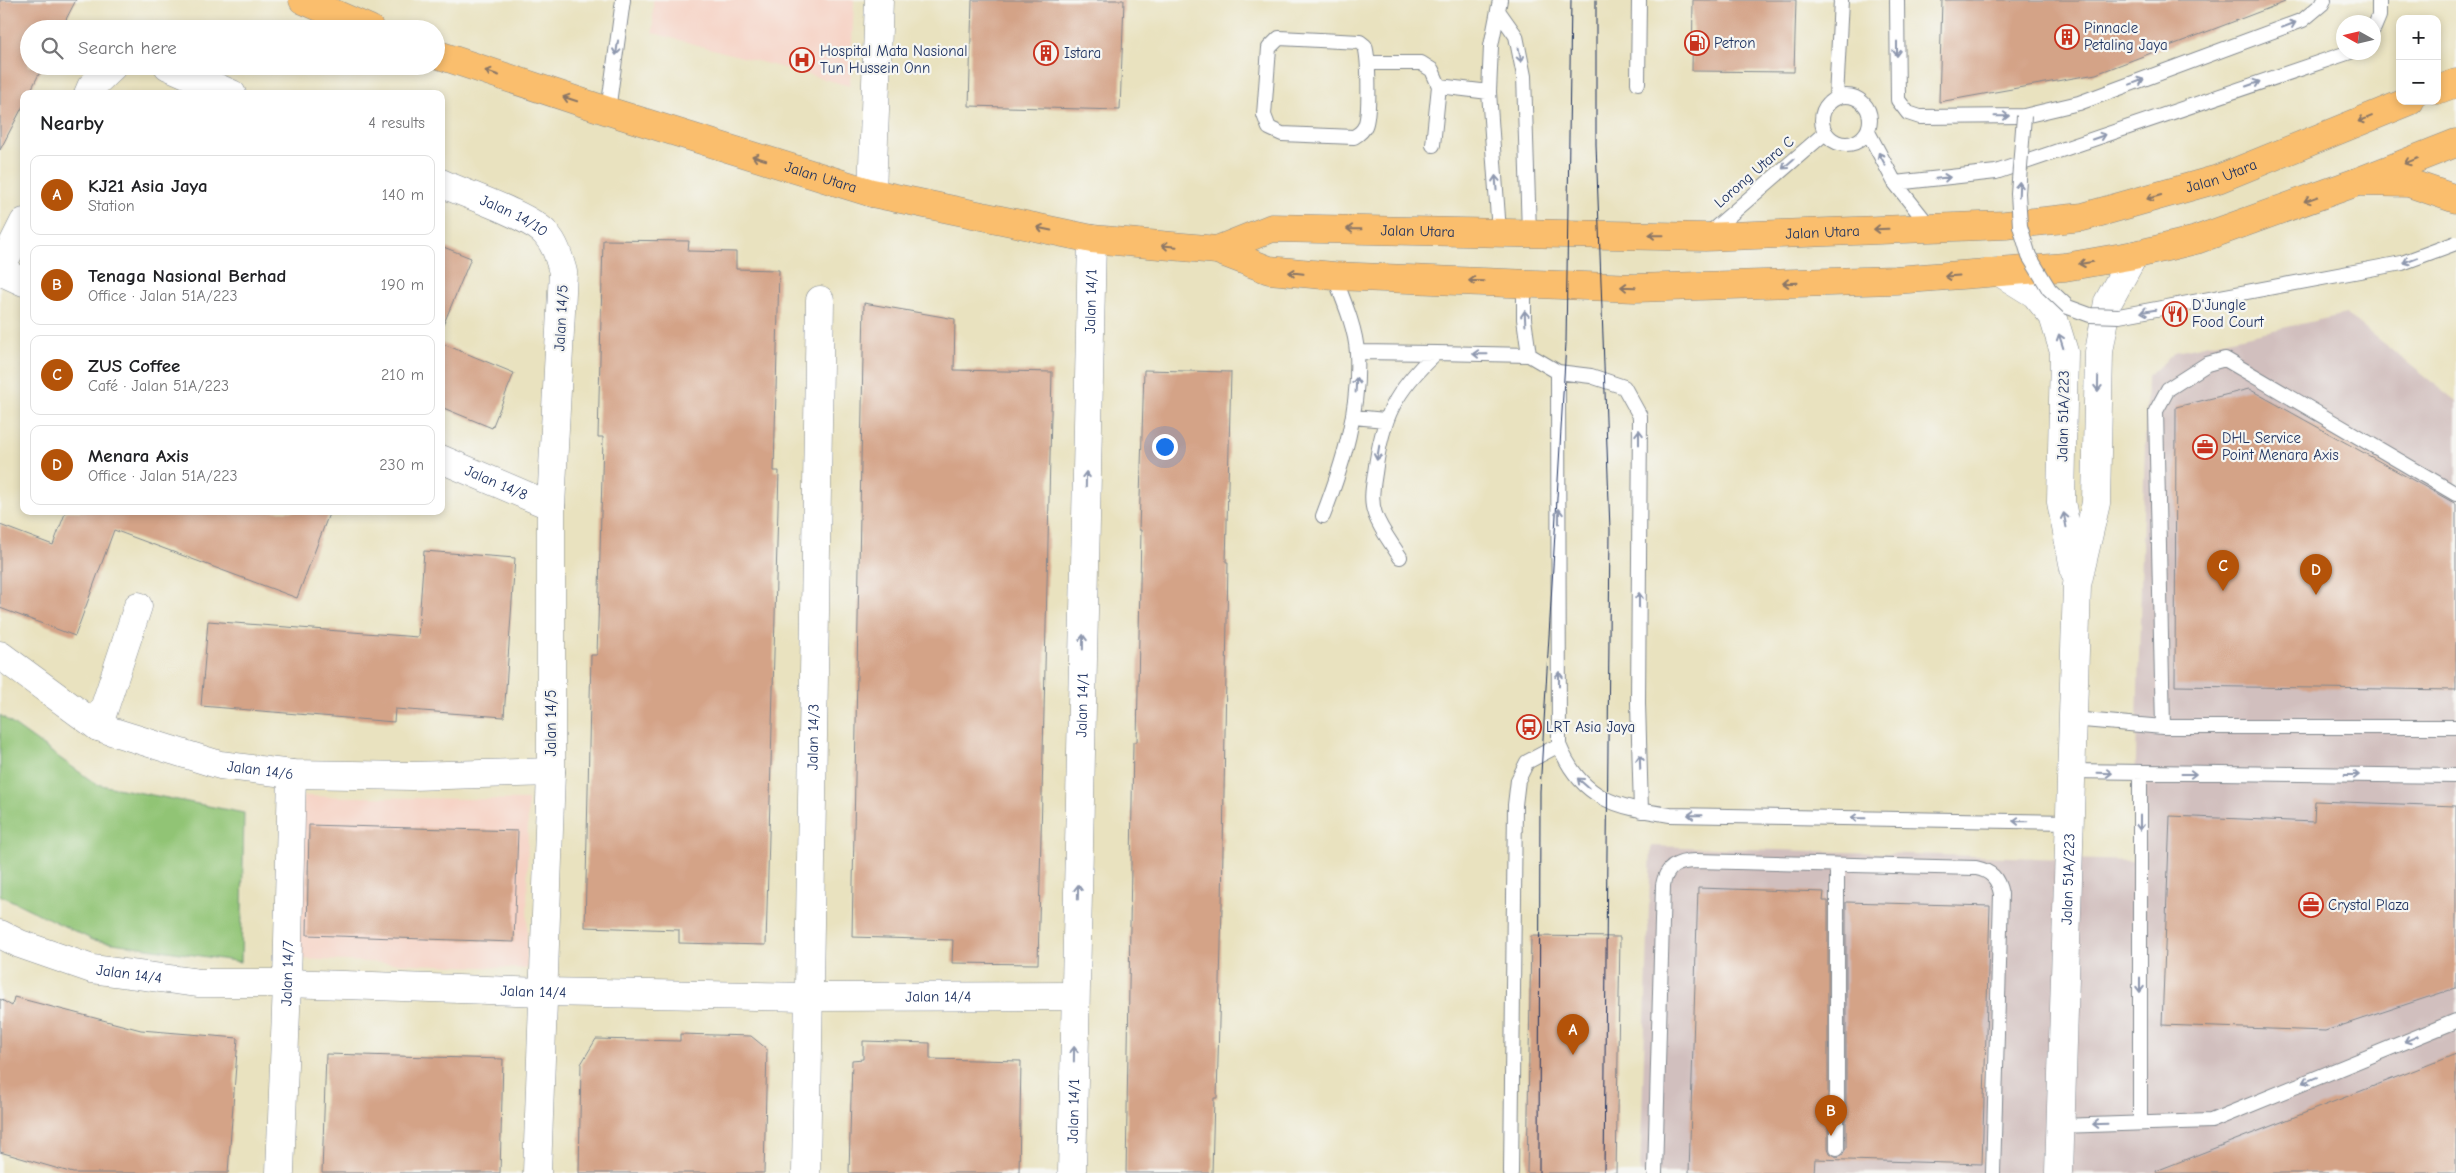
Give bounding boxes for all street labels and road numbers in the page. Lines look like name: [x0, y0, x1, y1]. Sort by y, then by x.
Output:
street label: Lorong Utara C: [1710, 133, 1798, 211]
street label: Jalan Utara: [2183, 155, 2259, 197]
street label: Jalan Utara: [783, 157, 859, 197]
street label: Jalan 14/10: [477, 191, 552, 240]
street label: Jalan Utara: [1380, 221, 1455, 241]
street label: Jalan Utara: [1785, 222, 1860, 243]
street label: Jalan 14/1: [1081, 269, 1100, 334]
street label: Jalan 14/5: [550, 284, 572, 352]
street label: Jalan 51A/223: [2053, 370, 2073, 462]
street label: Jalan 14/8: [462, 461, 530, 504]
street label: Jalan 14/1: [1072, 673, 1092, 738]
street label: Jalan 14/5: [542, 690, 560, 756]
street label: Jalan 14/3: [803, 704, 823, 770]
street label: Jalan 14/6: [226, 757, 295, 783]
street label: Jalan 51A/223: [2058, 833, 2078, 925]
street label: Jalan 14/7: [277, 940, 297, 1006]
street label: Jalan 14/4: [95, 961, 163, 987]
street label: Jalan 14/4: [500, 982, 567, 1001]
street label: Jalan 14/4: [905, 987, 971, 1006]
street label: Jalan 14/1: [1064, 1078, 1083, 1144]

